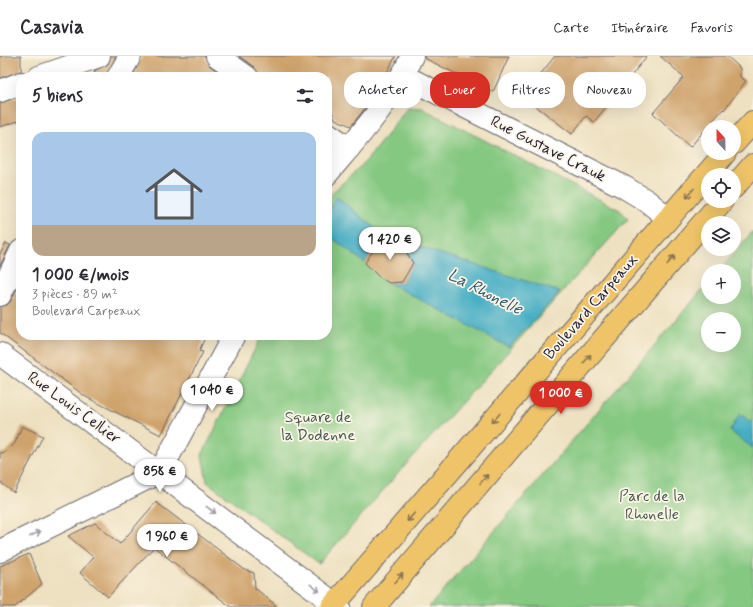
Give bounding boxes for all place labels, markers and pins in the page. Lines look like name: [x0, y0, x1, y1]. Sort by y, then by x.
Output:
pin: 1 420 €: [353, 227, 427, 261]
pin: 1 040 €: [175, 378, 249, 412]
pin: 1 000 €: [524, 381, 598, 415]
pin: 858 €: [132, 459, 188, 493]
pin: 1 960 €: [130, 524, 204, 558]

